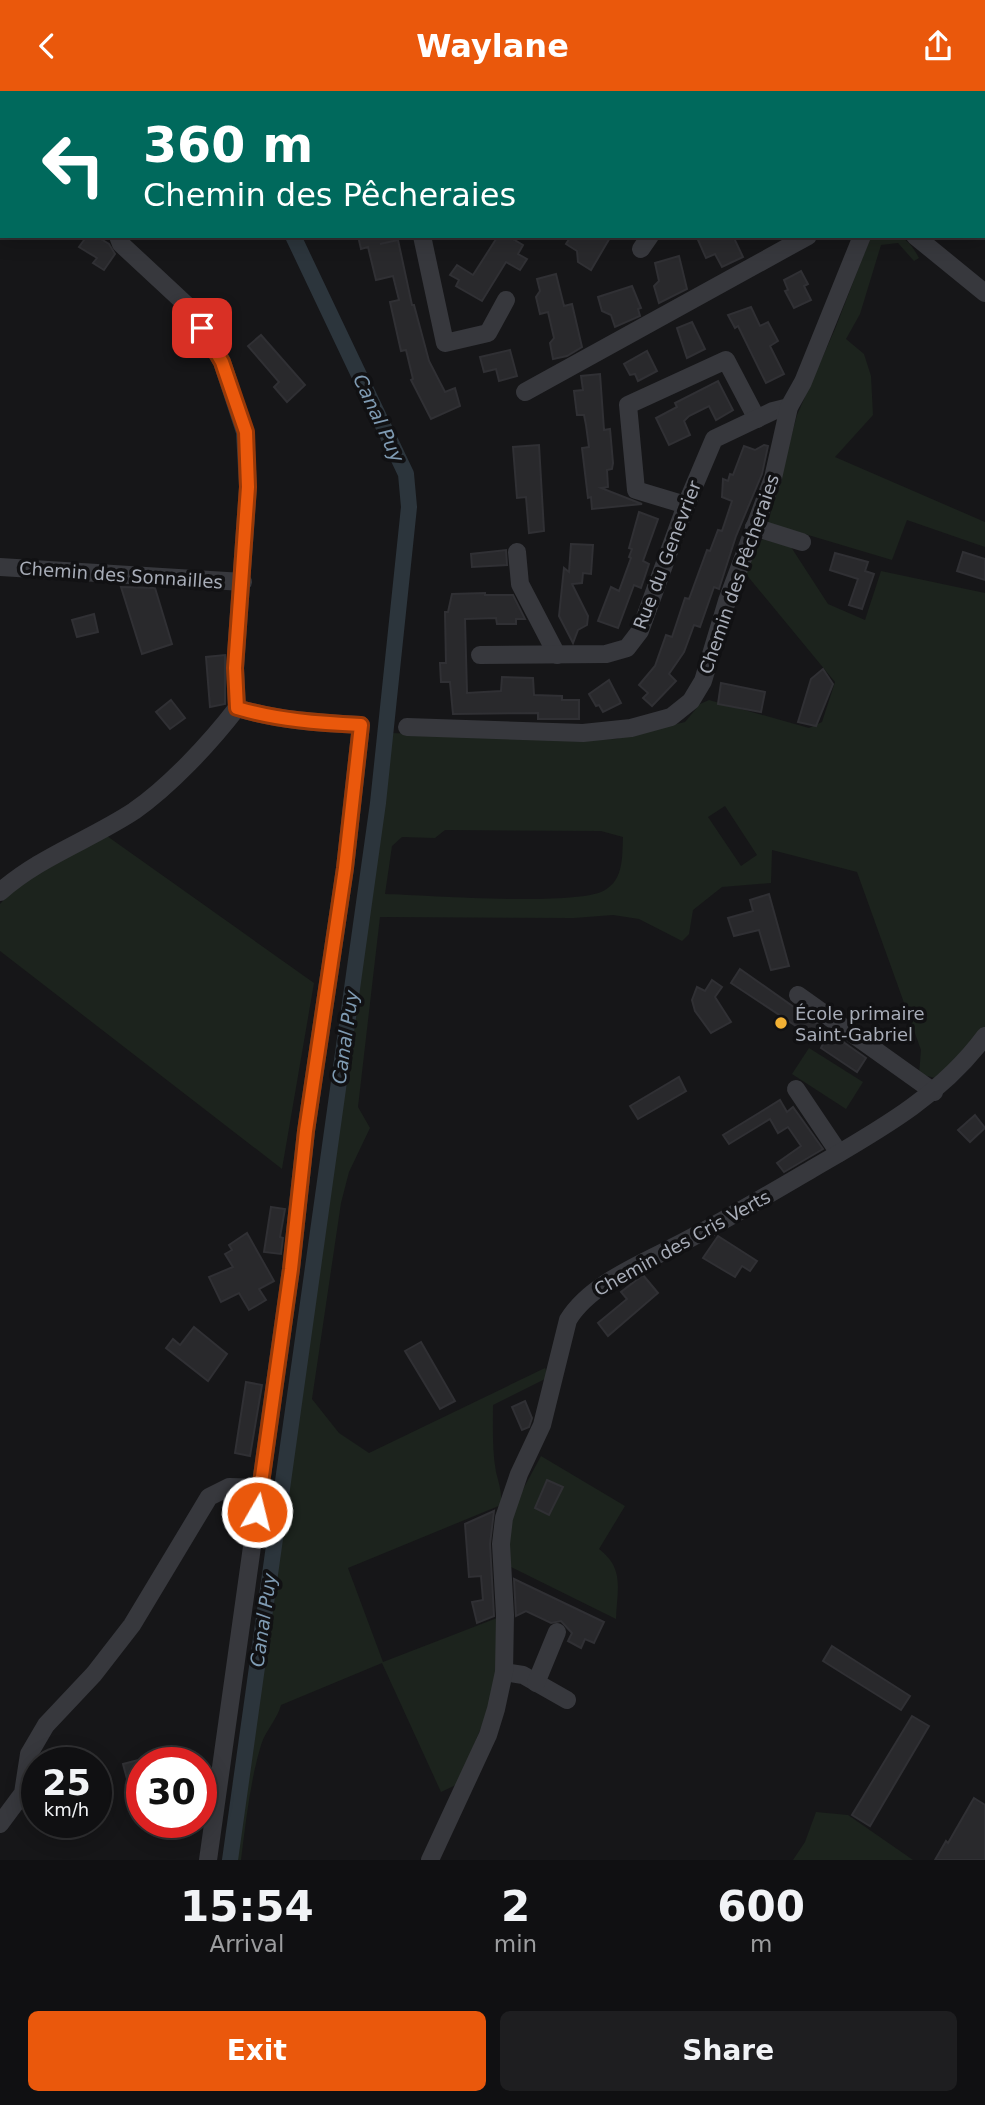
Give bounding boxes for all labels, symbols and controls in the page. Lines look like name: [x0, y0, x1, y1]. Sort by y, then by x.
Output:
icon: back: [28, 27, 66, 65]
text: Waylane: [416, 27, 569, 65]
icon: share: [919, 27, 957, 65]
text: 360 m: [143, 117, 313, 174]
icon: left: [28, 119, 119, 210]
text: Chemin des Pêcheraies: [143, 176, 516, 214]
pin: [172, 298, 232, 358]
icon: arrive: [183, 309, 221, 347]
water label: Canal Puy: [349, 370, 409, 466]
street label: Chemin des Pêcheraies: [695, 471, 783, 677]
street label: Rue du Genevrier: [629, 477, 705, 632]
street label: Chemin des Sonnailles: [18, 557, 224, 593]
water label: Canal Puy: [328, 988, 363, 1085]
place label: École primaire Saint-Gabriel: [795, 1003, 925, 1045]
marker: École primaire Saint-Gabriel: [773, 1015, 789, 1031]
street label: Chemin des Cris Verts: [590, 1186, 774, 1300]
position arrow: [220, 1475, 294, 1549]
water label: Canal Puy: [246, 1571, 281, 1668]
speed limit sign: 30: [126, 1747, 217, 1838]
text: 25: [42, 1763, 91, 1803]
text: km/h: [44, 1799, 89, 1820]
text: 15:54: [180, 1882, 314, 1931]
text: 2: [501, 1882, 530, 1931]
text: 600: [717, 1882, 805, 1931]
text: Arrival: [210, 1931, 284, 1957]
text: min: [494, 1931, 537, 1957]
text: m: [750, 1931, 772, 1957]
button: Exit: [28, 2011, 486, 2091]
button: Share: [500, 2011, 957, 2091]

